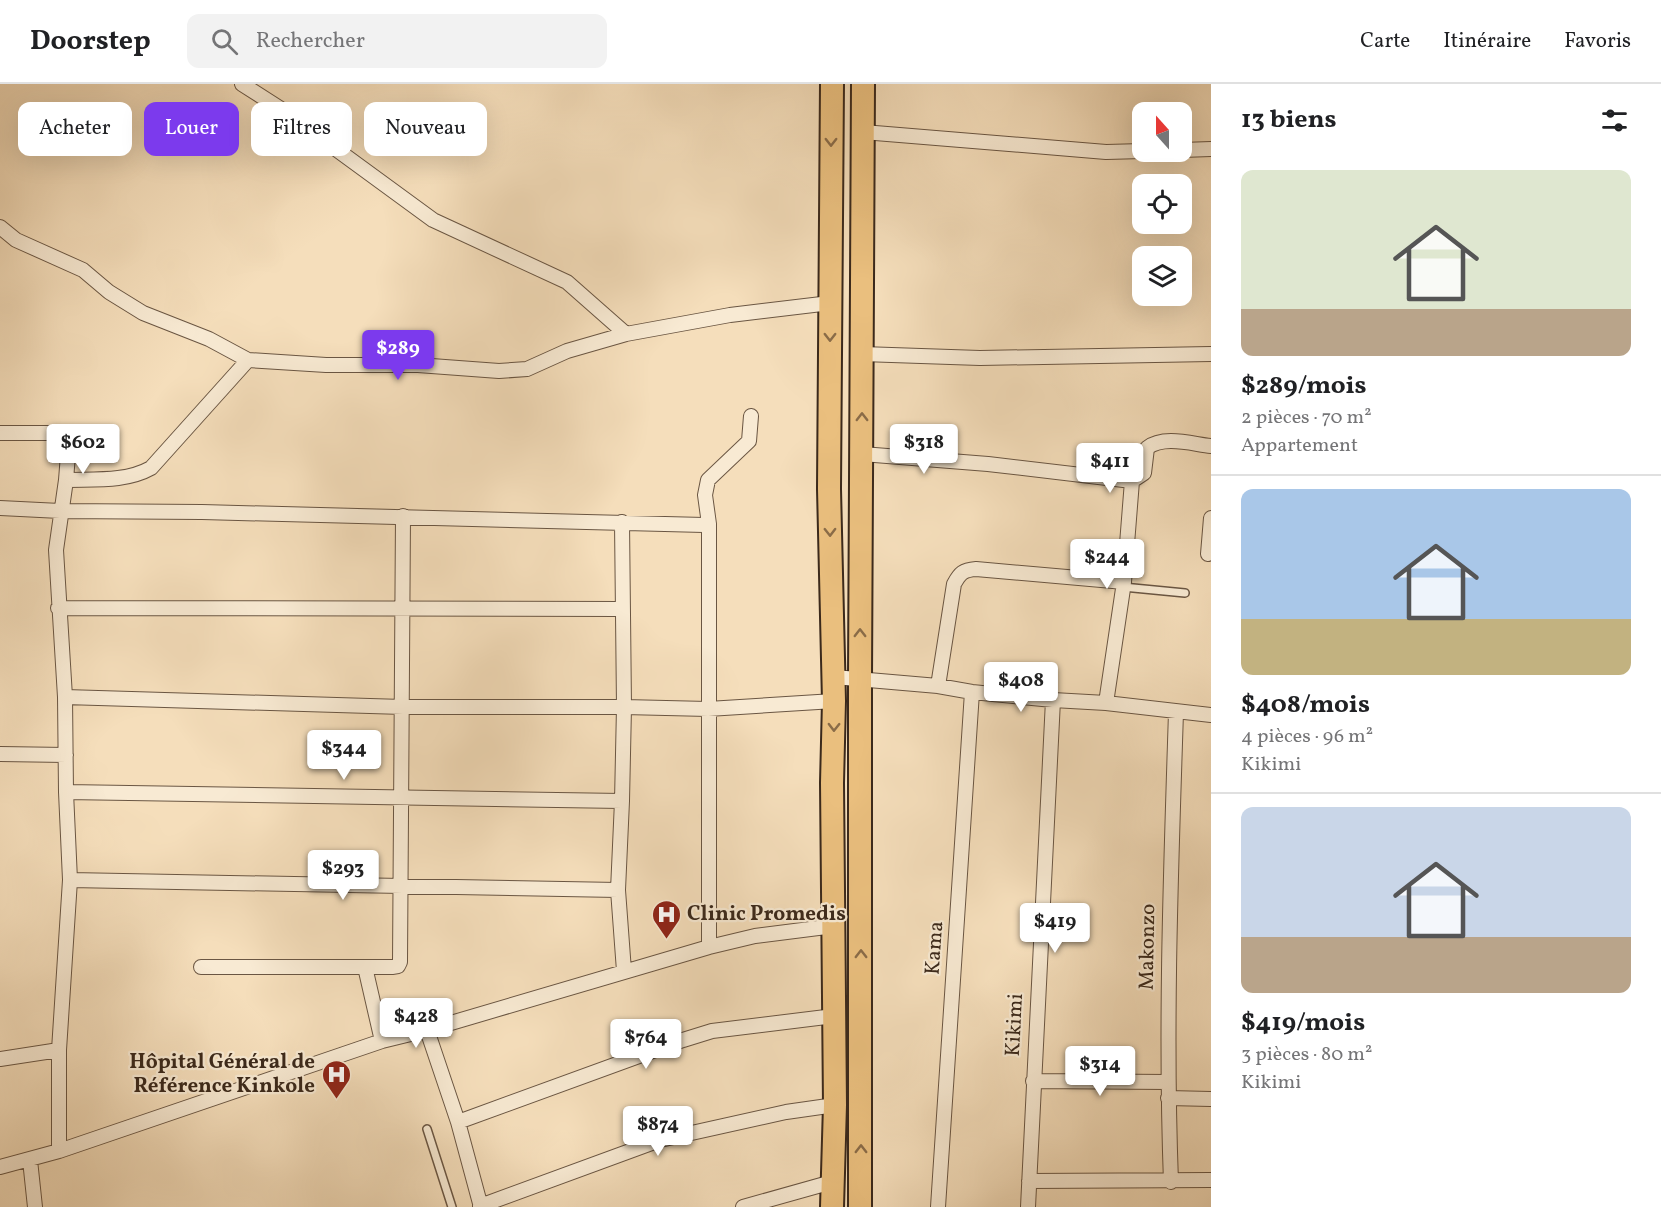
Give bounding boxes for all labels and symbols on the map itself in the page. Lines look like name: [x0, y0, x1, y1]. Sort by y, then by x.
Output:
north arrow: [1132, 102, 1192, 162]
one-way arrow: [825, 138, 837, 147]
pin: $289: [362, 330, 434, 381]
one-way arrow: [824, 333, 836, 342]
one-way arrow: [856, 412, 868, 421]
pin: $602: [47, 424, 119, 475]
pin: $318: [888, 424, 960, 475]
pin: $411: [1074, 443, 1146, 494]
one-way arrow: [824, 528, 837, 537]
pin: $244: [1071, 539, 1143, 590]
one-way arrow: [854, 628, 866, 637]
pin: $408: [985, 662, 1057, 713]
one-way arrow: [827, 723, 840, 732]
pin: $344: [308, 730, 380, 781]
pin: $293: [307, 850, 379, 901]
hospital icon: Clinic Promedis: [650, 898, 682, 940]
place label: Clinic Promedis: [687, 900, 846, 929]
pin: $419: [1019, 903, 1091, 954]
street label: Makonzo: [1133, 903, 1163, 991]
street label: Kama: [919, 920, 951, 976]
one-way arrow: [855, 949, 867, 958]
street label: Kikimi: [999, 993, 1031, 1057]
pin: $428: [380, 998, 452, 1049]
pin: $764: [610, 1019, 682, 1070]
pin: $314: [1064, 1046, 1136, 1097]
place label: Hôpital Général de Référence Kinkole: [129, 1048, 315, 1101]
hospital icon: Hôpital Général de Référence Kinkole: [320, 1058, 352, 1100]
pin: $874: [622, 1106, 694, 1157]
one-way arrow: [855, 1144, 867, 1153]

